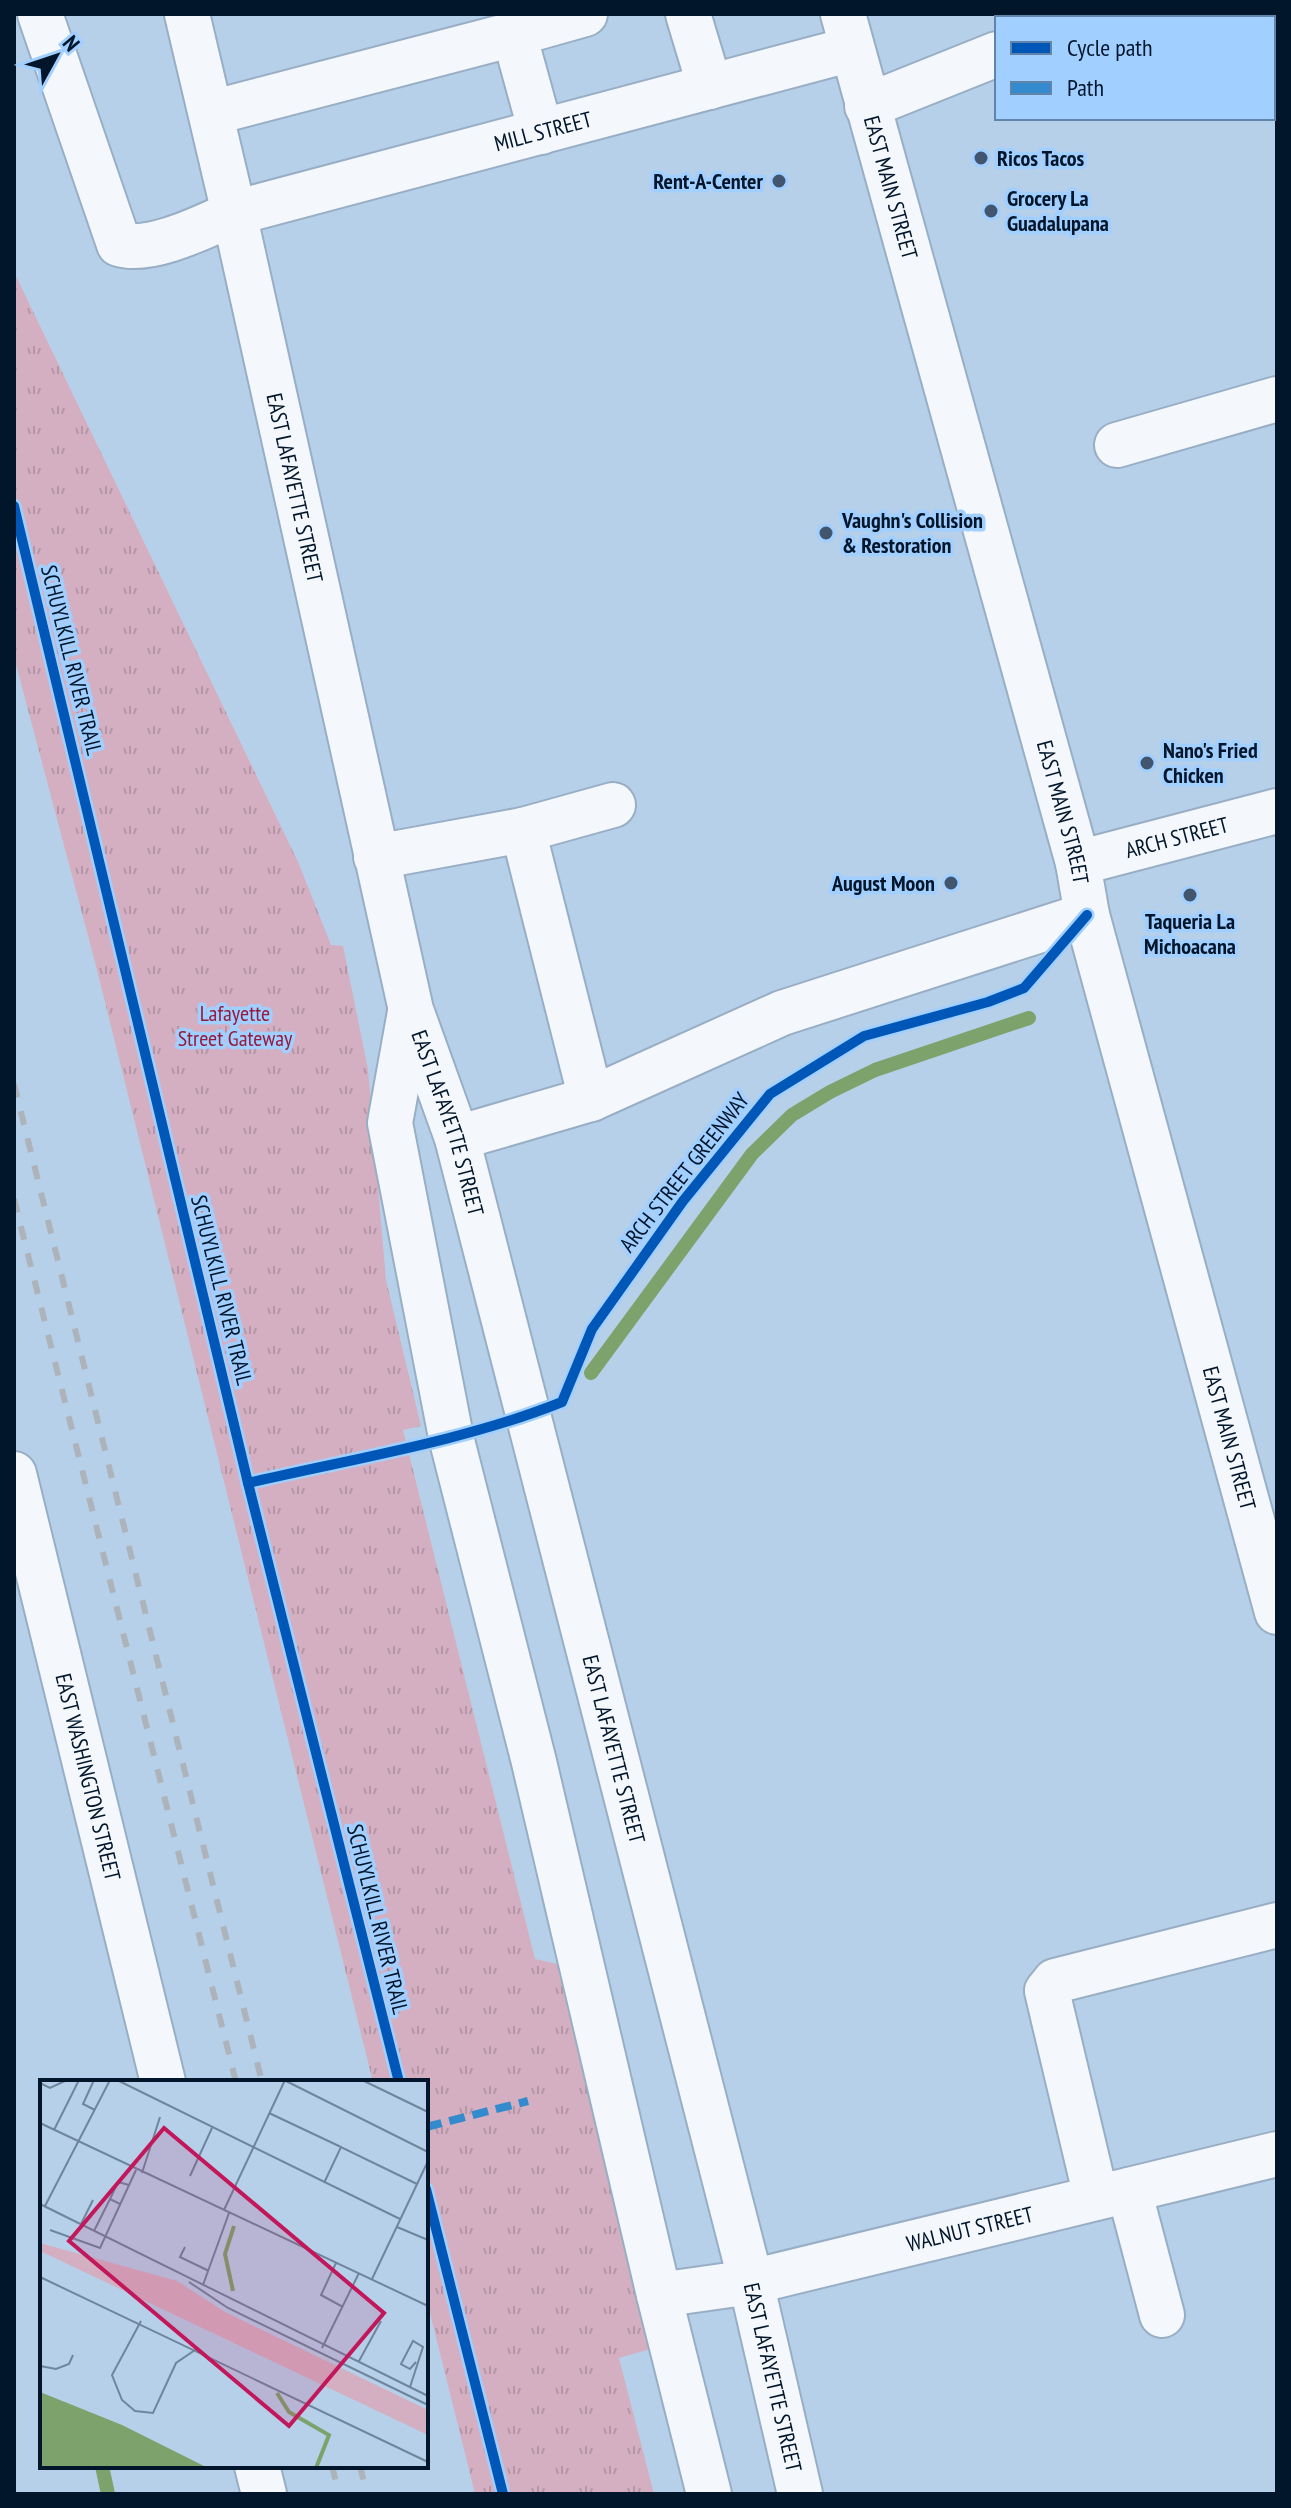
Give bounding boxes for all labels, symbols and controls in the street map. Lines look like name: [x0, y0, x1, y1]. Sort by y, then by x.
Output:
north arrow: [16, 16, 96, 96]
legend: [995, 16, 1275, 120]
text: N: [57, 30, 86, 57]
text: Cycle path: [1067, 32, 1153, 63]
text: Path: [1067, 72, 1104, 103]
street label: MILL STREET: [491, 105, 595, 157]
street label: EAST MAIN STREET: [858, 113, 924, 263]
place label: Ricos Tacos: [997, 144, 1085, 172]
marker: Ricos Tacos: [972, 149, 990, 167]
place label: Rent-A-Center: [653, 167, 764, 195]
marker: Rent-A-Center: [770, 172, 788, 190]
place label: Grocery La Guadalupana: [1007, 184, 1109, 237]
marker: Grocery La Guadalupana: [982, 202, 1000, 220]
street label: EAST LAFAYETTE STREET: [260, 390, 330, 585]
place label: Vaughn's Collision & Restoration: [841, 506, 983, 559]
marker: Vaughn's Collision & Restoration: [817, 524, 835, 542]
street label: SCHUYLKILL RIVER TRAIL: [35, 562, 109, 758]
place label: Nano's Fried Chicken: [1163, 736, 1258, 789]
street label: EAST MAIN STREET: [1031, 737, 1095, 886]
marker: Nano's Fried Chicken: [1138, 754, 1156, 772]
street label: ARCH STREET: [1122, 810, 1231, 864]
place label: August Moon: [831, 869, 935, 897]
marker: August Moon: [942, 874, 960, 892]
marker: Taqueria La Michoacana: [1181, 886, 1199, 904]
place label: Taqueria La Michoacana: [1144, 907, 1236, 960]
park label: Lafayette Street Gateway: [178, 999, 293, 1052]
street label: EAST LAFAYETTE STREET: [405, 1026, 490, 1219]
street label: ARCH STREET GREENWAY: [613, 1087, 755, 1257]
street label: SCHUYLKILL RIVER TRAIL: [185, 1192, 259, 1388]
street label: EAST MAIN STREET: [1197, 1363, 1263, 1513]
street label: EAST LAFAYETTE STREET: [576, 1652, 652, 1846]
street label: EAST WASHINGTON STREET: [49, 1670, 127, 1884]
street label: SCHUYLKILL RIVER TRAIL: [341, 1821, 415, 2017]
inset map: [40, 2080, 428, 2468]
street label: WALNUT STREET: [903, 2200, 1036, 2258]
street label: EAST LAFAYETTE STREET: [738, 2280, 808, 2475]

